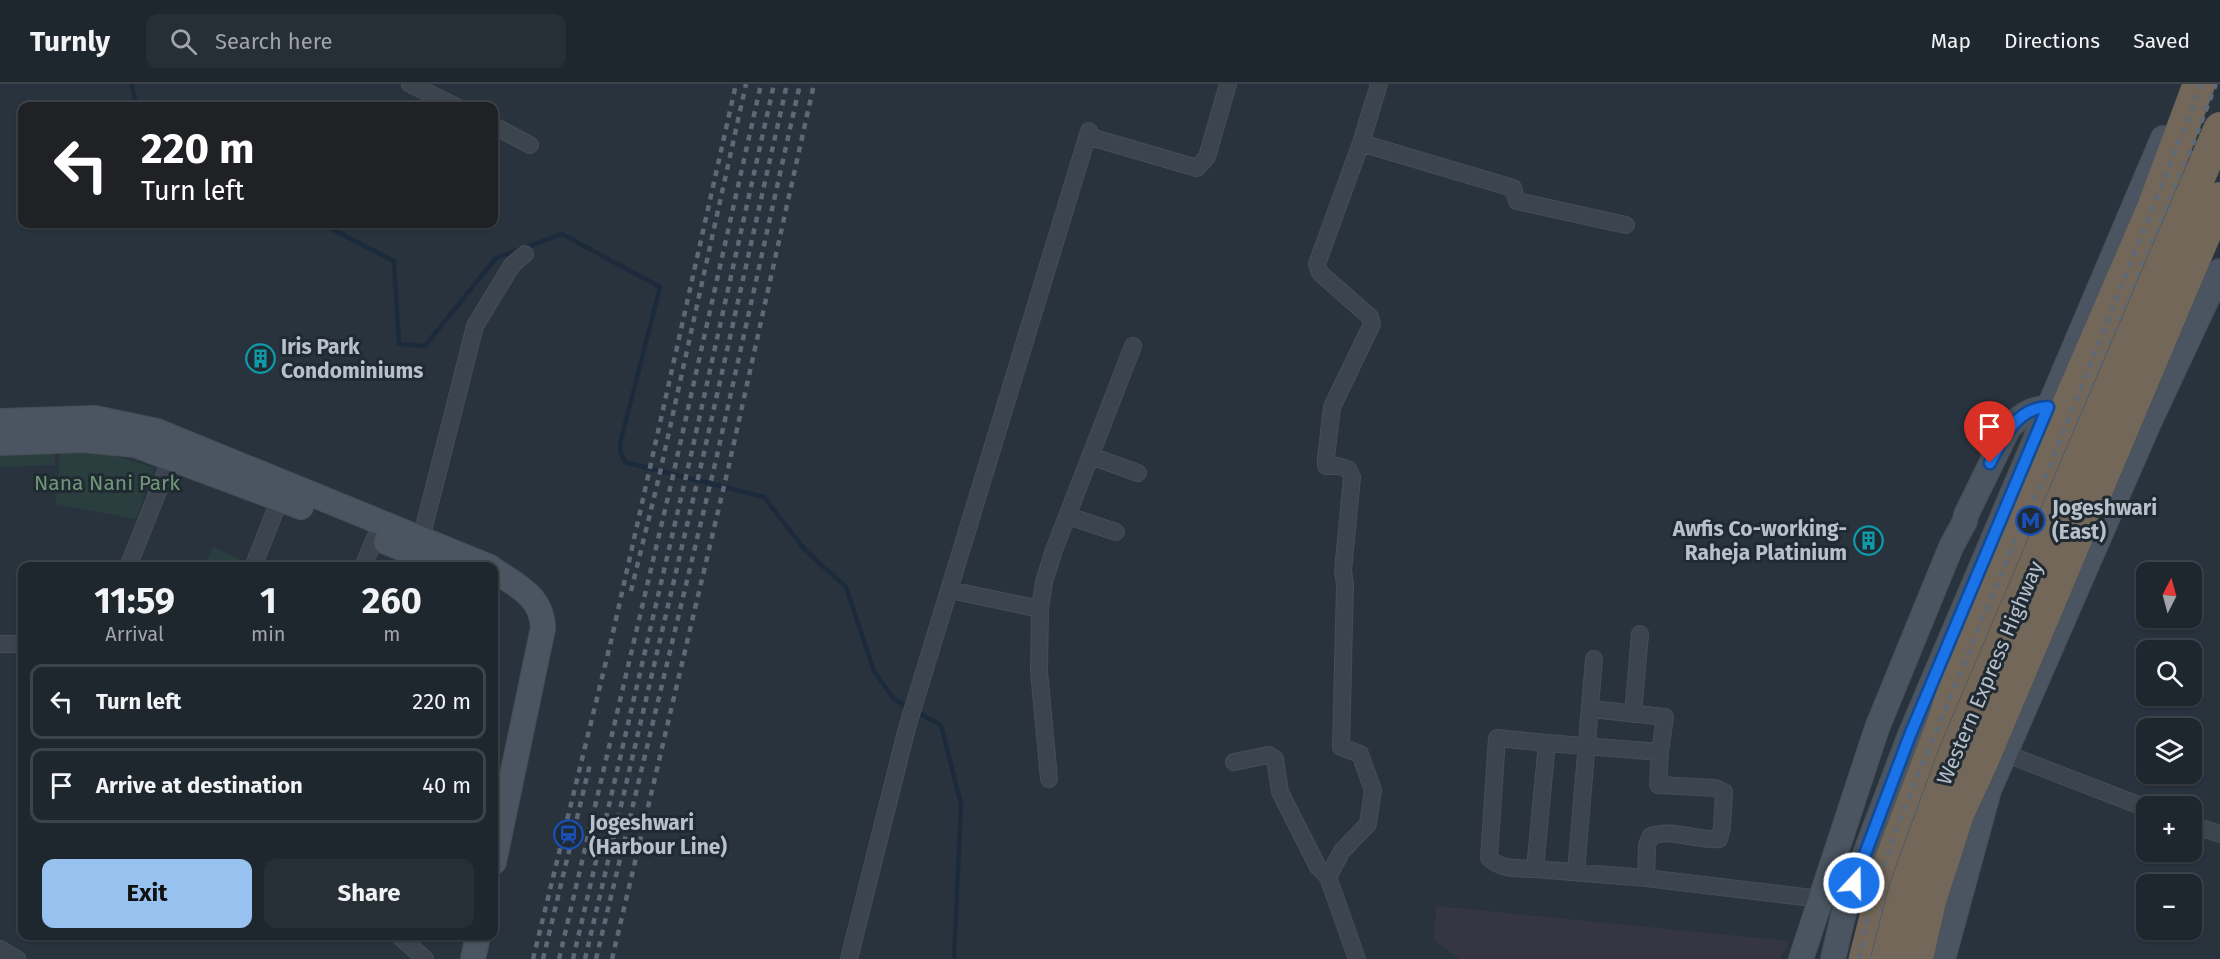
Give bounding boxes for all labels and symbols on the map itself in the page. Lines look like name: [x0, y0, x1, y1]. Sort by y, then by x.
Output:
place label: Iris Park Condominiums: [281, 334, 424, 384]
building icon: Iris Park Condominiums: [244, 343, 276, 375]
pin: [1964, 401, 2015, 463]
park label: Nana Nani Park: [34, 470, 180, 496]
place label: Jogeshwari (East): [2051, 495, 2157, 545]
metro station icon: Jogeshwari (East): [2015, 504, 2047, 536]
place label: Awfis Co-working- Raheja Platinium: [1672, 516, 1847, 566]
building icon: Awfis Co-working- Raheja Platinium: [1852, 525, 1884, 557]
street label: Western Express Highway: [1931, 557, 2049, 789]
north arrow: [2136, 562, 2202, 628]
place label: Jogeshwari (Harbour Line): [588, 810, 727, 860]
station icon: Jogeshwari (Harbour Line): [552, 819, 584, 851]
position arrow: [1822, 851, 1886, 915]

